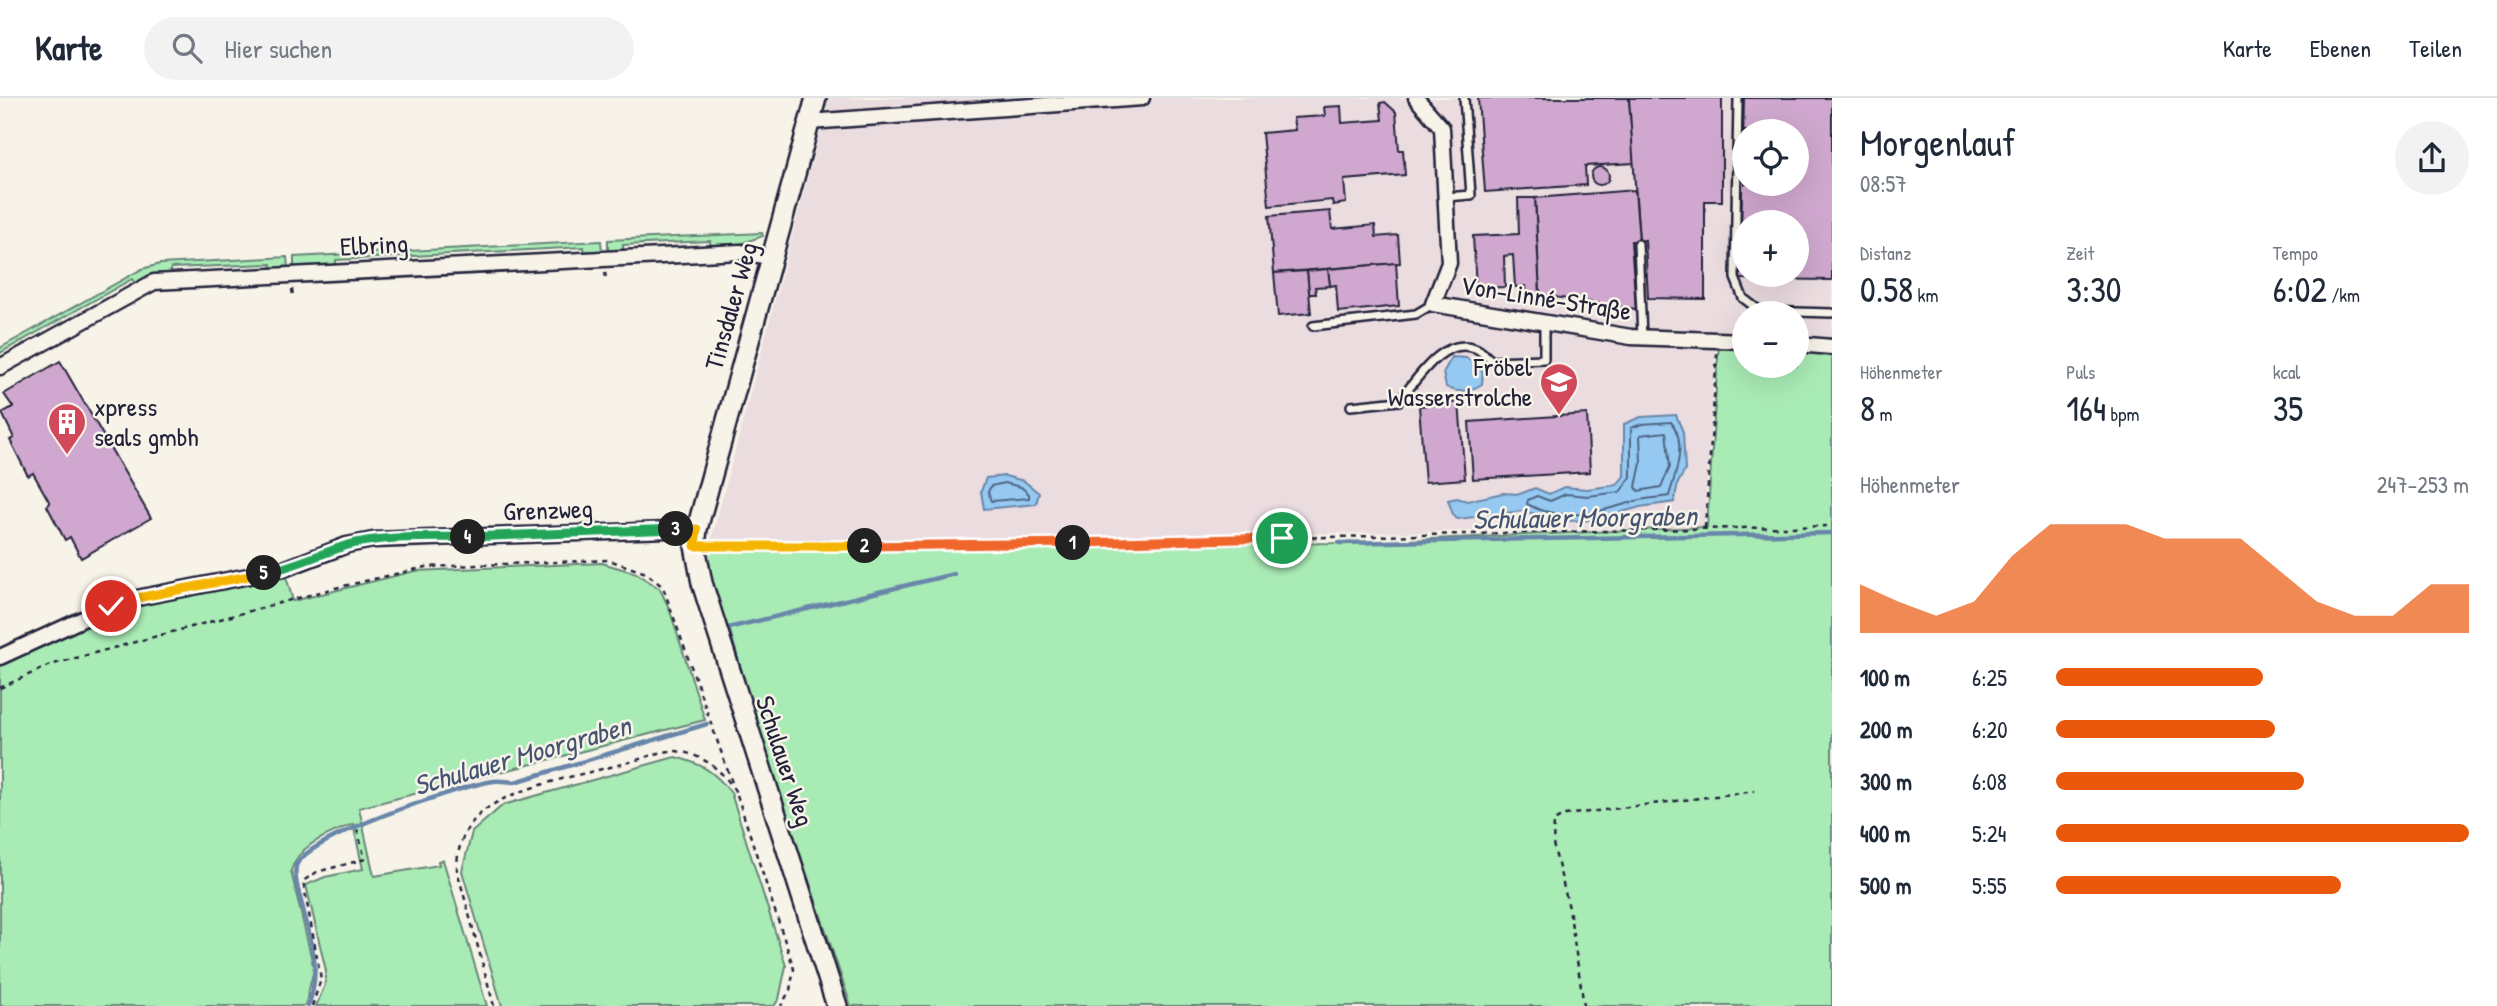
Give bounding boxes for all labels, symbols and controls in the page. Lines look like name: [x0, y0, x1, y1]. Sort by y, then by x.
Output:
search box: [144, 17, 634, 80]
text: Karte: [35, 26, 102, 70]
icon: search: [168, 29, 206, 67]
text: Hier suchen: [224, 31, 332, 66]
text: Karte: [2223, 32, 2272, 64]
text: Ebenen: [2310, 32, 2371, 64]
text: Teilen: [2409, 32, 2462, 64]
text: Morgenlauf: [1860, 116, 2016, 168]
map controls: [1732, 119, 1809, 378]
button: locate: [1732, 119, 1809, 196]
button: share: [2395, 121, 2469, 195]
text: 08:57: [1860, 168, 1907, 199]
button: +: [1732, 210, 1809, 287]
street label: Elbring: [339, 225, 409, 264]
street label: Tinsdaler Weg: [696, 238, 765, 374]
text: Distanz: [1860, 240, 1911, 266]
text: Zeit: [2066, 240, 2094, 266]
text: Tempo: [2273, 240, 2318, 266]
text: 0.58: [1860, 266, 1913, 313]
text: 3:30: [2066, 266, 2122, 313]
text: 6:02: [2273, 266, 2327, 313]
street label: Von-Linné-Straße: [1458, 267, 1634, 328]
text: km: [1913, 282, 1938, 308]
text: /km: [2327, 282, 2360, 308]
button: −: [1732, 301, 1809, 378]
place label: Fröbel Wasserstrolche: [1388, 349, 1532, 414]
text: Höhenmeter: [1860, 359, 1943, 385]
text: Puls: [2066, 359, 2095, 385]
text: kcal: [2273, 359, 2300, 385]
school or university icon: Fröbel Wasserstrolche: [1538, 361, 1580, 416]
text: 8: [1860, 385, 1875, 432]
text: 164: [2066, 385, 2106, 432]
text: 35: [2273, 385, 2303, 432]
place label: xpress seals gmbh: [94, 389, 198, 454]
building icon: xpress seals gmbh: [46, 401, 88, 456]
text: m: [1875, 401, 1892, 427]
text: bpm: [2106, 401, 2139, 427]
text: Höhenmeter: [1860, 469, 1960, 500]
text: 247–253 m: [2377, 469, 2469, 500]
street label: Grenzweg: [503, 490, 593, 529]
water label: Schulauer Moorgraben: [1473, 496, 1700, 538]
pin: [1252, 508, 1312, 568]
pin: 3: [658, 512, 694, 546]
text: 3: [671, 515, 680, 541]
icon: arrive: [1263, 519, 1301, 557]
pin: 4: [450, 520, 486, 555]
text: 4: [464, 523, 471, 549]
pin: 1: [1056, 526, 1090, 560]
pin: 2: [848, 528, 882, 564]
text: 1: [1069, 529, 1076, 555]
text: 2: [860, 532, 869, 558]
pin: 5: [246, 556, 282, 590]
text: 5: [259, 559, 268, 585]
pin: [81, 576, 141, 636]
icon: check: [92, 587, 130, 625]
text: 100 m: [1860, 662, 1910, 693]
text: 6:25: [1972, 662, 2007, 693]
street label: Schulauer Weg: [748, 691, 823, 831]
water label: Schulauer Moorgraben: [409, 705, 637, 804]
text: 200 m: [1860, 714, 1912, 745]
text: 6:20: [1972, 714, 2008, 745]
text: 300 m: [1860, 766, 1912, 797]
text: 6:08: [1972, 766, 2007, 797]
text: 400 m: [1860, 818, 1910, 849]
text: 5:24: [1972, 818, 2006, 849]
text: 500 m: [1860, 870, 1911, 901]
text: 5:55: [1972, 870, 2007, 901]

